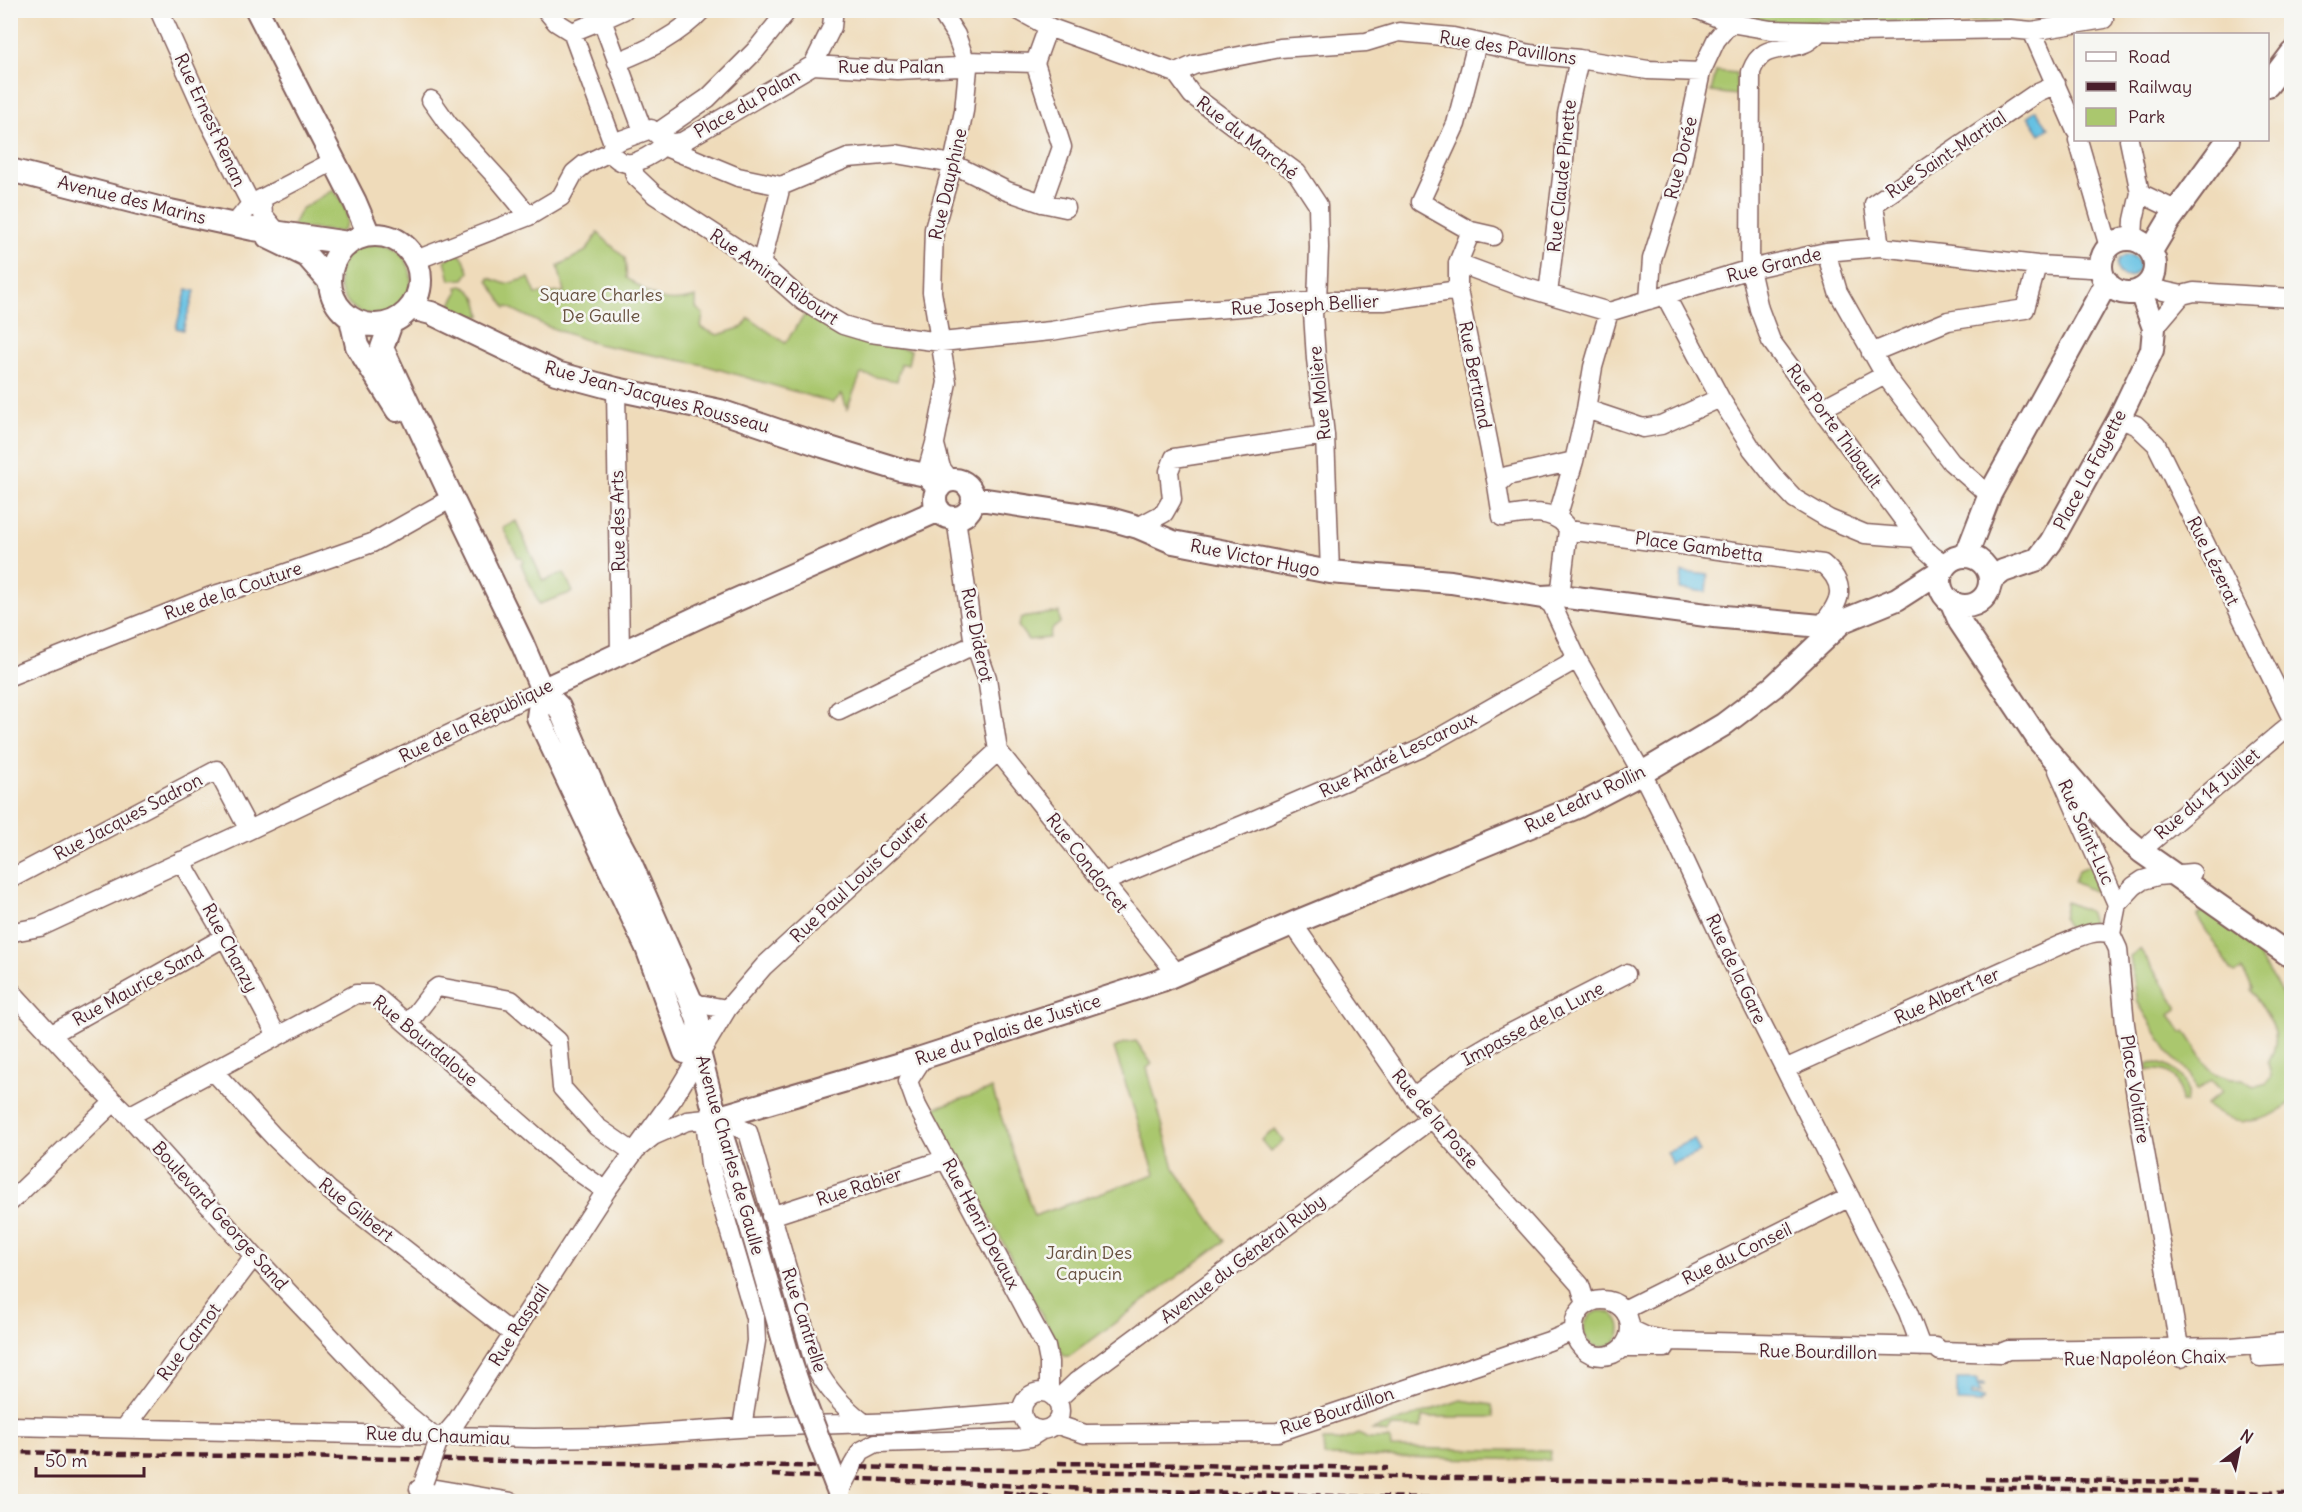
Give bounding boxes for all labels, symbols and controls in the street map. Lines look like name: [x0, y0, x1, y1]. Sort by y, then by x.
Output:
street label: Rue des Pavillons: [1438, 25, 1578, 70]
legend: [2074, 33, 2269, 141]
text: Road: [2128, 45, 2171, 68]
street label: Rue Ernest Renan: [170, 50, 251, 190]
street label: Rue du Palan: [838, 55, 944, 78]
street label: Place du Palan: [690, 64, 804, 143]
text: Railway: [2128, 75, 2192, 98]
street label: Rue du Marché: [1192, 91, 1303, 184]
street label: Rue Claude Pinette: [1542, 98, 1581, 253]
text: Park: [2128, 105, 2165, 128]
street label: Rue Saint-Martial: [1881, 106, 2010, 203]
street label: Rue Dorée: [1659, 114, 1702, 202]
street label: Rue Dauphine: [923, 126, 972, 242]
street label: Avenue des Marins: [56, 170, 209, 229]
street label: Rue Amiral Ribourt: [705, 223, 843, 330]
street label: Rue Grande: [1724, 242, 1824, 287]
park label: Square Charles De Gaulle: [539, 283, 663, 327]
street label: Rue Joseph Bellier: [1230, 289, 1380, 320]
street label: Rue Bertrand: [1454, 319, 1497, 431]
street label: Rue Molière: [1303, 345, 1336, 441]
street label: Rue Jean-Jacques Rousseau: [542, 355, 772, 438]
street label: Rue Porte Thibault: [1782, 359, 1887, 492]
street label: Place La Fayette: [2048, 406, 2131, 534]
street label: Rue des Arts: [605, 470, 630, 572]
street label: Rue Lézerat: [2182, 513, 2245, 609]
street label: Place Gambetta: [1634, 526, 1765, 567]
street label: Rue Victor Hugo: [1188, 534, 1322, 581]
street label: Rue de la Couture: [161, 556, 305, 625]
street label: Rue Diderot: [956, 586, 999, 684]
street label: Rue de la République: [395, 673, 557, 768]
street label: Rue André Lescaroux: [1315, 706, 1480, 803]
street label: Rue du 14 Juillet: [2149, 743, 2264, 844]
street label: Rue Ledru Rollin: [1521, 759, 1649, 838]
street label: Rue Jacques Sadron: [49, 768, 206, 865]
street label: Rue Saint-Luc: [2053, 776, 2120, 888]
street label: Rue Paul Louis Courier: [785, 806, 935, 947]
street label: Rue Condorcet: [1041, 808, 1134, 917]
street label: Rue Chanzy: [197, 899, 263, 996]
street label: Rue de la Gare: [1701, 910, 1772, 1027]
street label: Rue Maurice Sand: [68, 940, 208, 1031]
street label: Rue Albert 1er: [1891, 962, 2004, 1029]
street label: Impasse de la Lune: [1458, 976, 1608, 1071]
street label: Rue du Palais de Justice: [912, 989, 1103, 1070]
street label: Rue Bourdaloue: [368, 990, 483, 1091]
street label: Place Voltaire: [2116, 1033, 2155, 1145]
street label: Avenue Charles de Gaulle: [691, 1052, 770, 1257]
street label: Rue de la Poste: [1387, 1064, 1484, 1173]
street label: Boulevard George Sand: [147, 1136, 294, 1295]
street label: Rue Henri Devaux: [937, 1154, 1026, 1293]
street label: Rue Rabier: [813, 1162, 905, 1211]
street label: Rue Gilbert: [314, 1172, 398, 1247]
street label: Avenue du Général Ruby: [1156, 1189, 1330, 1328]
street label: Rue du Conseil: [1678, 1217, 1795, 1290]
park label: Jardin Des Capucin: [1046, 1241, 1132, 1285]
street label: Rue Cantrelle: [777, 1265, 832, 1375]
street label: Rue Raspail: [483, 1279, 554, 1370]
street label: Rue Carnot: [152, 1298, 225, 1385]
street label: Rue Bourdillon: [1759, 1339, 1877, 1364]
street label: Rue Napoléon Chaix: [2063, 1345, 2227, 1370]
street label: Rue Bourdillon: [1277, 1381, 1397, 1440]
north arrow: [2209, 1419, 2269, 1479]
street label: Rue du Chaumiau: [365, 1421, 511, 1450]
text: N: [2237, 1425, 2257, 1448]
scale bar: [36, 1440, 144, 1478]
text: 50 m: [45, 1449, 87, 1472]

